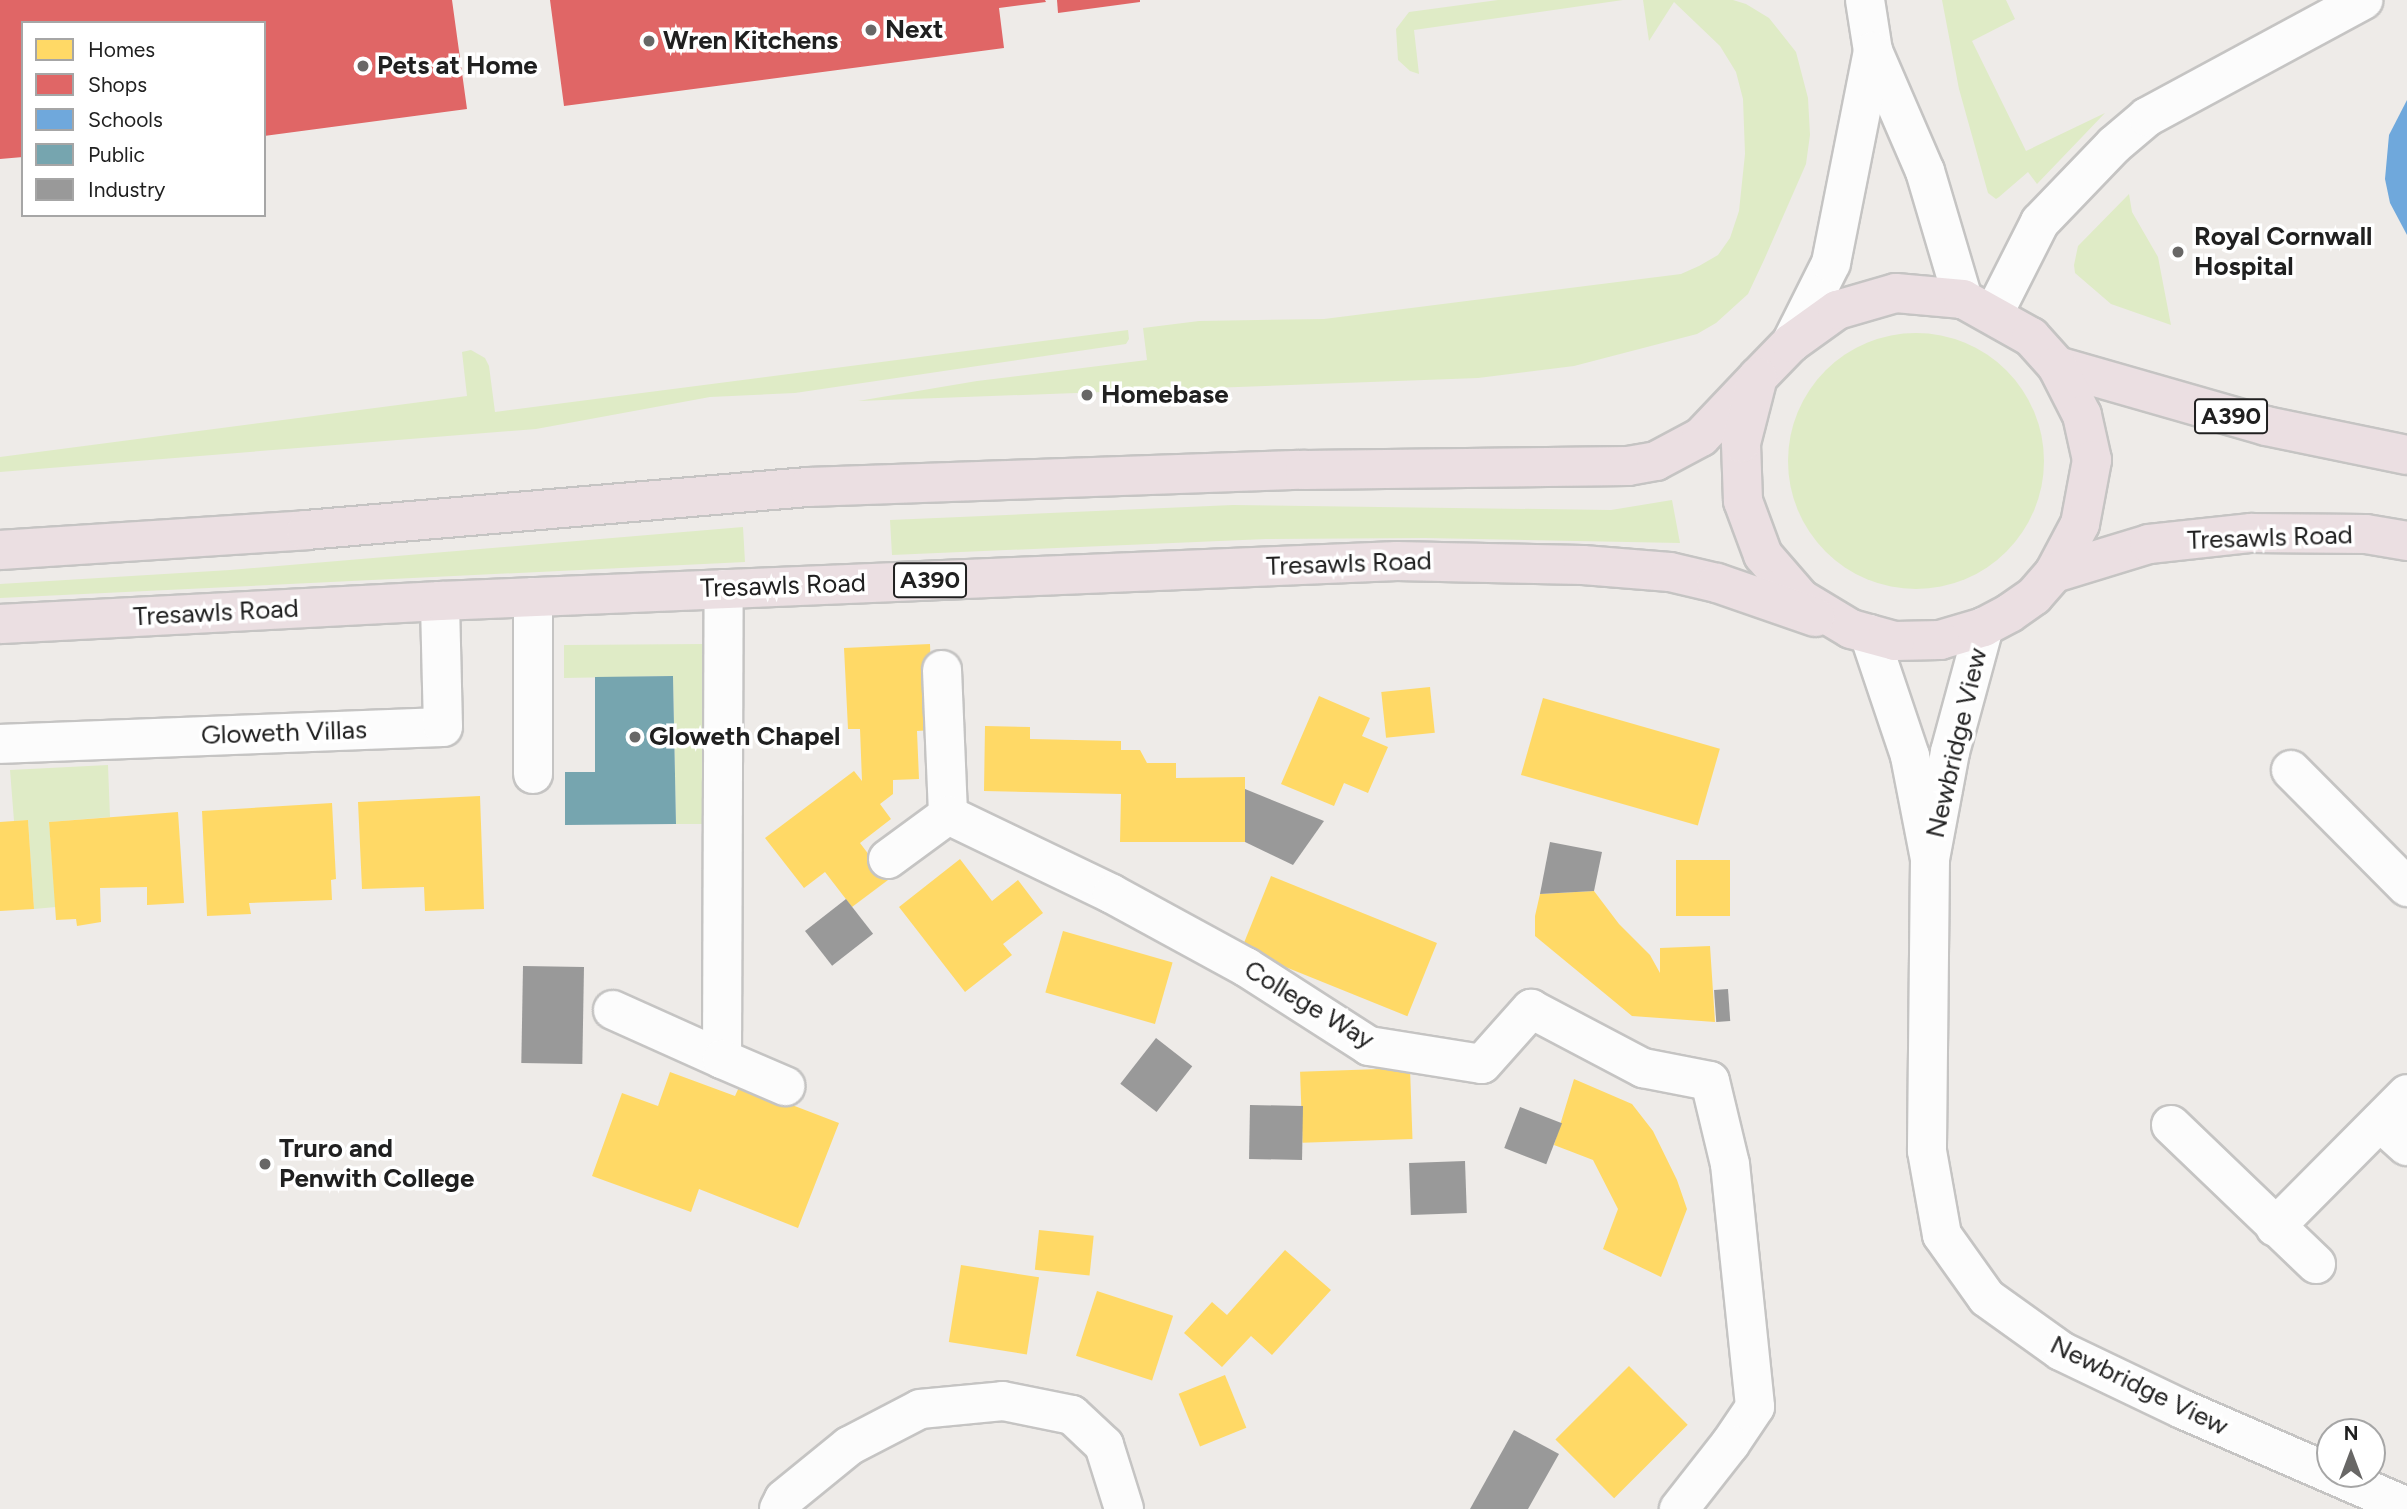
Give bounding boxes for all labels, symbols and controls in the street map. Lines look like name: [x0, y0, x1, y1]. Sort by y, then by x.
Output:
place label: Next: [885, 14, 943, 46]
legend: [21, 21, 266, 217]
marker: Next: [863, 22, 879, 38]
place label: Wren Kitchens: [663, 25, 838, 57]
marker: Wren Kitchens: [641, 33, 657, 49]
text: Homes: [88, 37, 155, 62]
place label: Pets at Home: [377, 50, 538, 82]
marker: Pets at Home: [355, 58, 371, 74]
text: Shops: [88, 72, 147, 97]
text: Schools: [88, 107, 163, 132]
text: Public: [88, 142, 145, 167]
text: Industry: [88, 177, 165, 202]
place label: Royal Cornwall Hospital: [2194, 221, 2372, 282]
marker: Royal Cornwall Hospital: [2168, 242, 2188, 262]
place label: Homebase: [1101, 379, 1229, 411]
marker: Homebase: [1079, 387, 1095, 403]
road number: A390: [2192, 396, 2270, 436]
street label: Tresawls Road: [2187, 520, 2353, 556]
street label: Tresawls Road: [1266, 546, 1432, 582]
road number: A390: [892, 560, 968, 600]
street label: Tresawls Road: [700, 568, 866, 604]
street label: Tresawls Road: [132, 593, 300, 633]
street label: Newbridge View: [1920, 645, 1994, 841]
street label: Gloweth Villas: [200, 715, 368, 751]
place label: Gloweth Chapel: [649, 721, 840, 753]
marker: Gloweth Chapel: [627, 729, 643, 745]
street label: College Way: [1238, 954, 1380, 1056]
place label: Truro and Penwith College: [279, 1133, 474, 1194]
marker: Truro and Penwith College: [257, 1156, 273, 1172]
street label: Newbridge View: [2045, 1329, 2233, 1443]
north arrow: [2316, 1418, 2386, 1488]
text: N: [2344, 1422, 2358, 1445]

